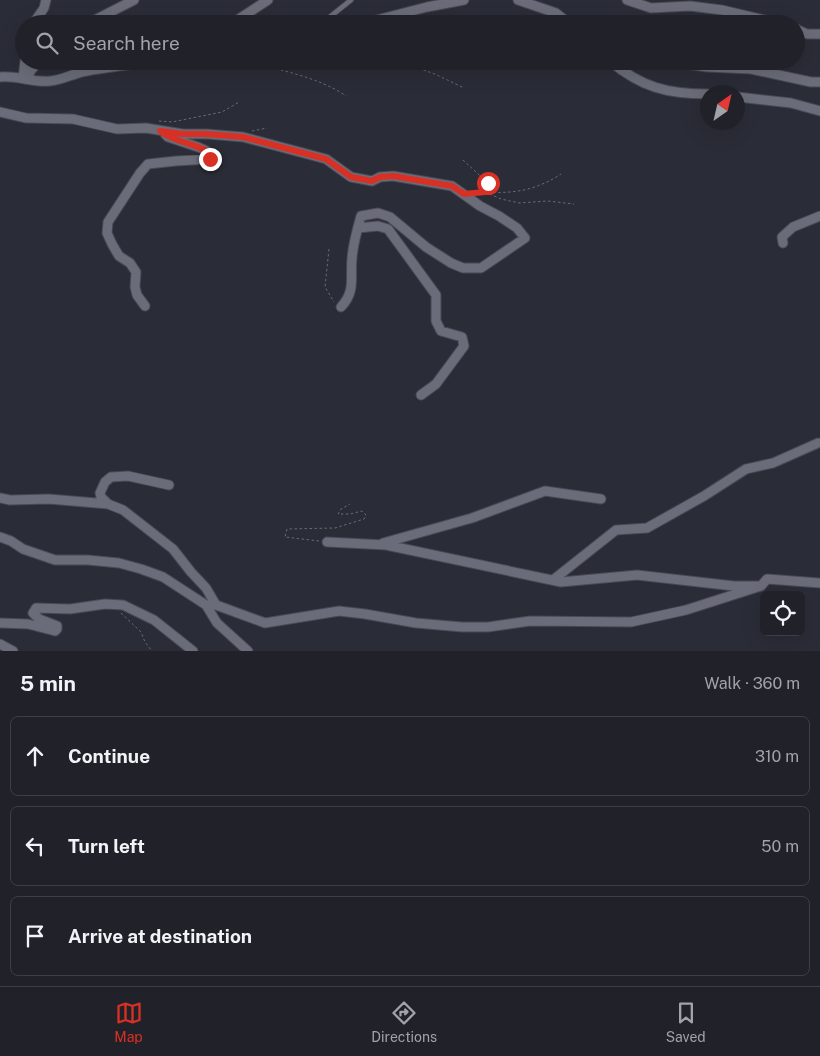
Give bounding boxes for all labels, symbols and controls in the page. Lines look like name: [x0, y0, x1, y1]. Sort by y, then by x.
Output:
search box: [15, 15, 805, 70]
icon: search: [33, 29, 61, 57]
text: Search here: [73, 32, 180, 54]
north arrow: [700, 85, 745, 130]
route end: [199, 148, 222, 171]
route start: [477, 172, 500, 195]
map controls: [760, 591, 805, 636]
button: locate: [760, 591, 805, 636]
text: 5 min: [20, 671, 76, 696]
text: Walk · 360 m: [704, 674, 800, 693]
icon: ahead: [21, 742, 49, 770]
text: Continue: [68, 745, 150, 767]
text: 310 m: [755, 747, 799, 766]
icon: left: [21, 832, 49, 860]
text: Turn left: [68, 835, 145, 857]
text: 50 m: [761, 837, 799, 856]
icon: arrive: [21, 922, 49, 950]
text: Arrive at destination: [68, 925, 252, 947]
tab: Map: [114, 999, 143, 1045]
tab: Directions: [371, 999, 437, 1045]
tab: Saved: [666, 999, 706, 1045]

